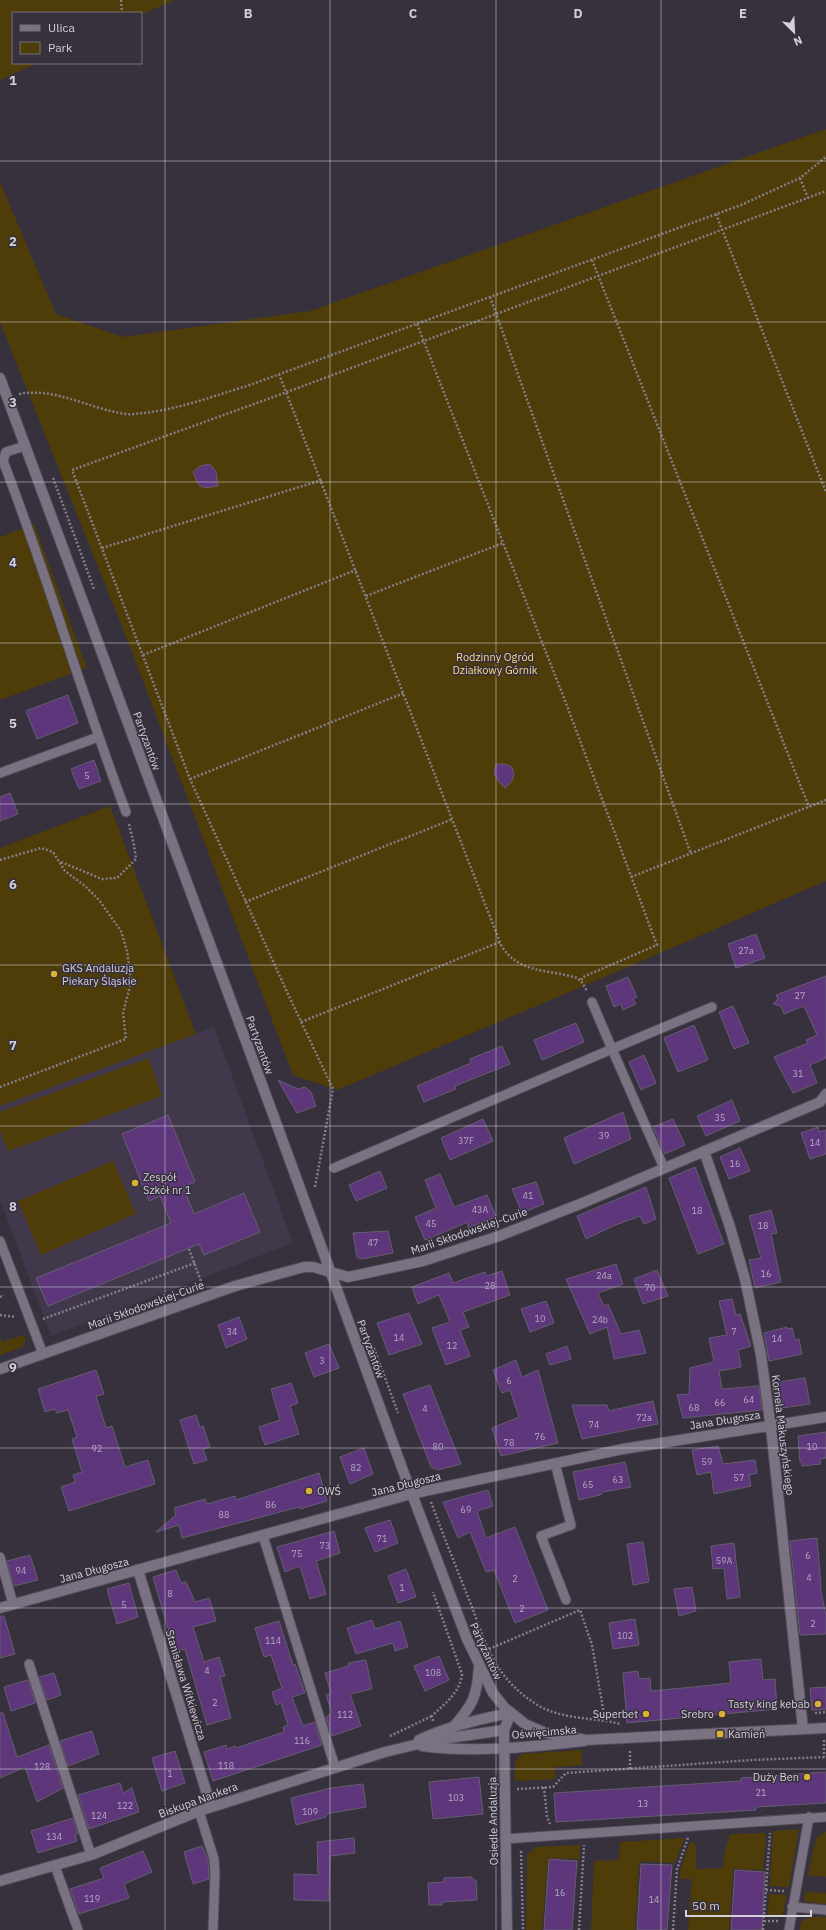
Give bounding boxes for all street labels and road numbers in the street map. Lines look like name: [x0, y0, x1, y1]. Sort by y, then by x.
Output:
street label: Partyzantów: [130, 710, 164, 773]
street label: Partyzantów: [243, 1014, 277, 1077]
street label: Marii Skłodowskiej-Curie: [409, 1204, 529, 1258]
street label: Marii Skłodowskiej-Curie: [86, 1277, 206, 1333]
street label: Partyzantów: [354, 1318, 388, 1381]
street label: Kornela Makuszyńskiego: [769, 1374, 797, 1496]
street label: Jana Długosza: [689, 1408, 761, 1432]
street label: Jana Długosza: [370, 1469, 442, 1499]
street label: Jana Długosza: [58, 1554, 130, 1586]
street label: Partyzantów: [467, 1620, 506, 1682]
street label: Stanisława Witkiewicza: [163, 1628, 210, 1742]
street label: Oświęcimska: [511, 1722, 577, 1742]
street label: Osiedle Andaluzja: [485, 1777, 501, 1865]
street label: Biskupa Nankera: [156, 1779, 240, 1821]

